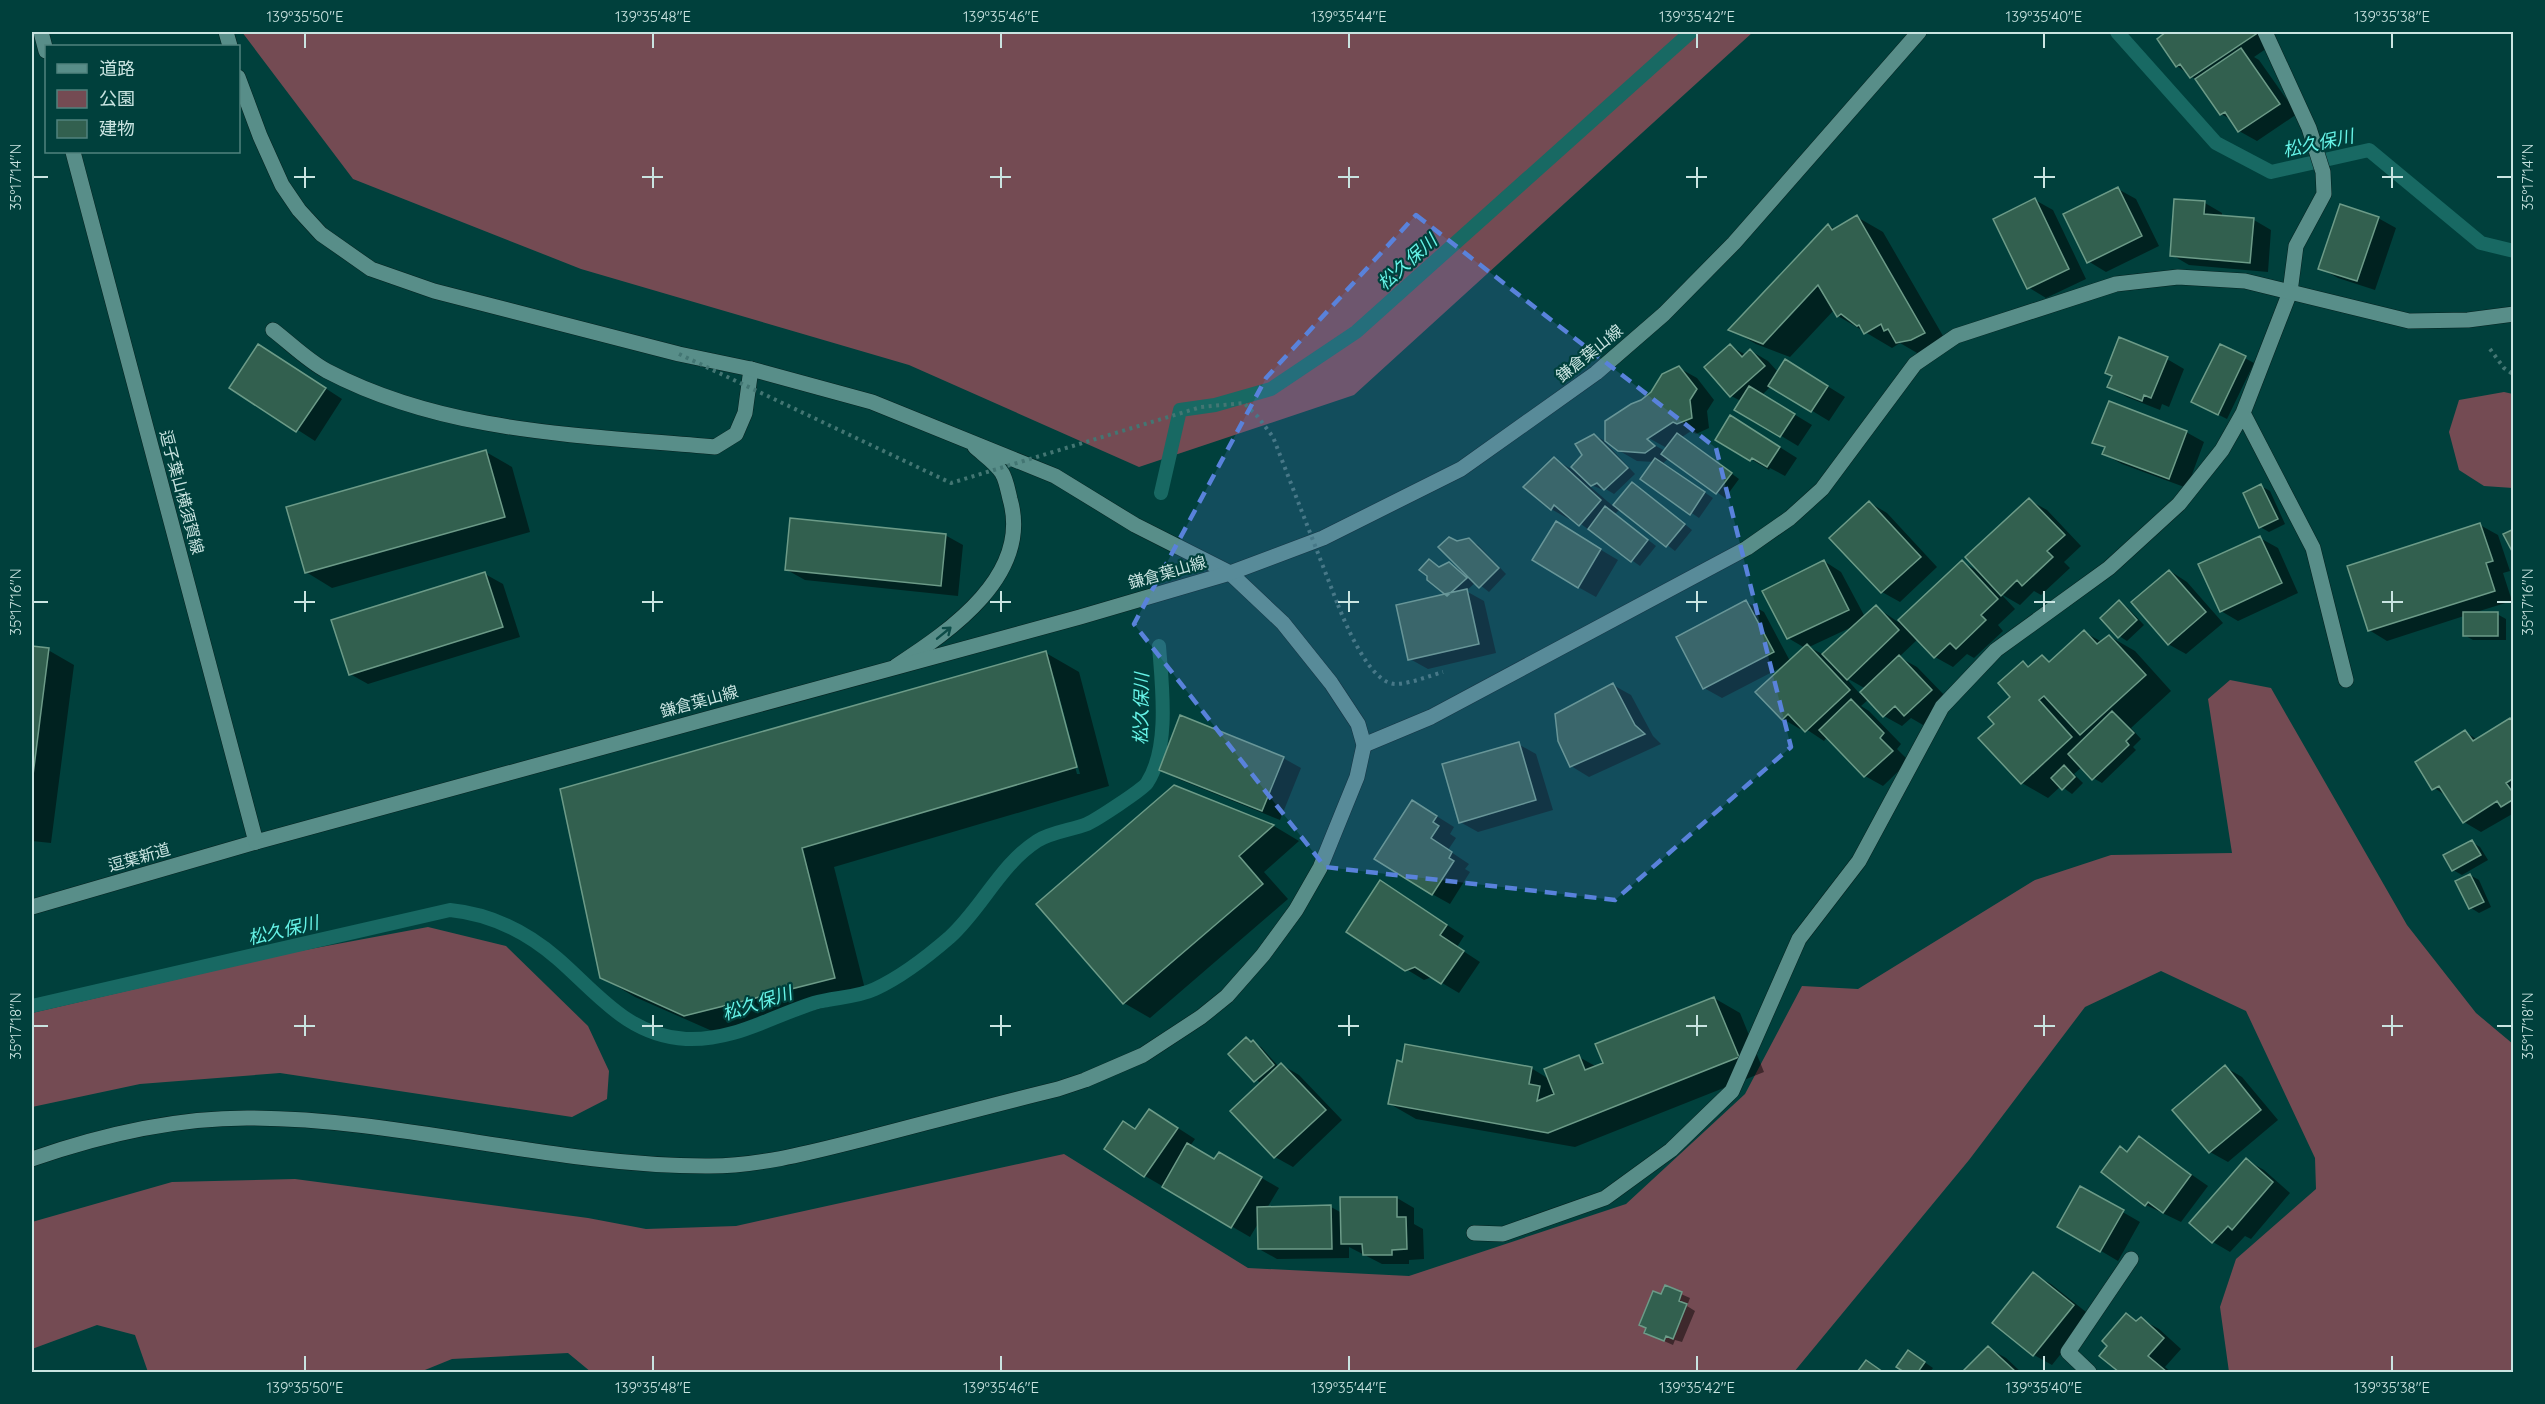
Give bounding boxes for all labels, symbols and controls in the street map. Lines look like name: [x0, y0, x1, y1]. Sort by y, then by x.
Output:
text: 139°35'50"E: [266, 7, 344, 26]
text: 139°35'48"E: [615, 7, 691, 26]
text: 139°35'46"E: [963, 7, 1039, 26]
text: 139°35'44"E: [1311, 7, 1387, 26]
text: 139°35'42"E: [1659, 7, 1735, 26]
text: 139°35'40"E: [2006, 7, 2082, 26]
text: 139°35'38"E: [2354, 7, 2430, 26]
legend: [45, 45, 240, 153]
text: 道路: [99, 57, 135, 80]
text: 公園: [99, 87, 135, 110]
text: 建物: [99, 117, 135, 140]
water label: 松久保川: [2280, 124, 2358, 162]
text: 35°17'14"N: [6, 143, 25, 211]
text: 35°17'14"N: [2518, 143, 2537, 211]
water label: 松久保川: [1373, 228, 1443, 295]
street label: 鎌倉葉山線: [1552, 320, 1626, 386]
street label: 逗子葉山横須賀線: [156, 428, 208, 556]
street label: 鎌倉葉山線: [1126, 551, 1208, 593]
text: 35°17'16"N: [6, 568, 25, 636]
text: 35°17'16"N: [2518, 568, 2537, 636]
one-way arrow: [936, 626, 952, 639]
water label: 松久保川: [1129, 671, 1153, 745]
street label: 鎌倉葉山線: [658, 681, 740, 721]
street label: 逗葉新道: [105, 839, 173, 875]
water label: 松久保川: [245, 910, 323, 949]
water label: 松久保川: [719, 980, 797, 1025]
text: 35°17'18"N: [6, 992, 25, 1060]
text: 35°17'18"N: [2518, 992, 2537, 1060]
text: 139°35'50"E: [266, 1378, 344, 1397]
text: 139°35'48"E: [615, 1378, 691, 1397]
text: 139°35'46"E: [963, 1378, 1039, 1397]
text: 139°35'44"E: [1311, 1378, 1387, 1397]
text: 139°35'42"E: [1659, 1378, 1735, 1397]
text: 139°35'40"E: [2006, 1378, 2082, 1397]
text: 139°35'38"E: [2354, 1378, 2430, 1397]

